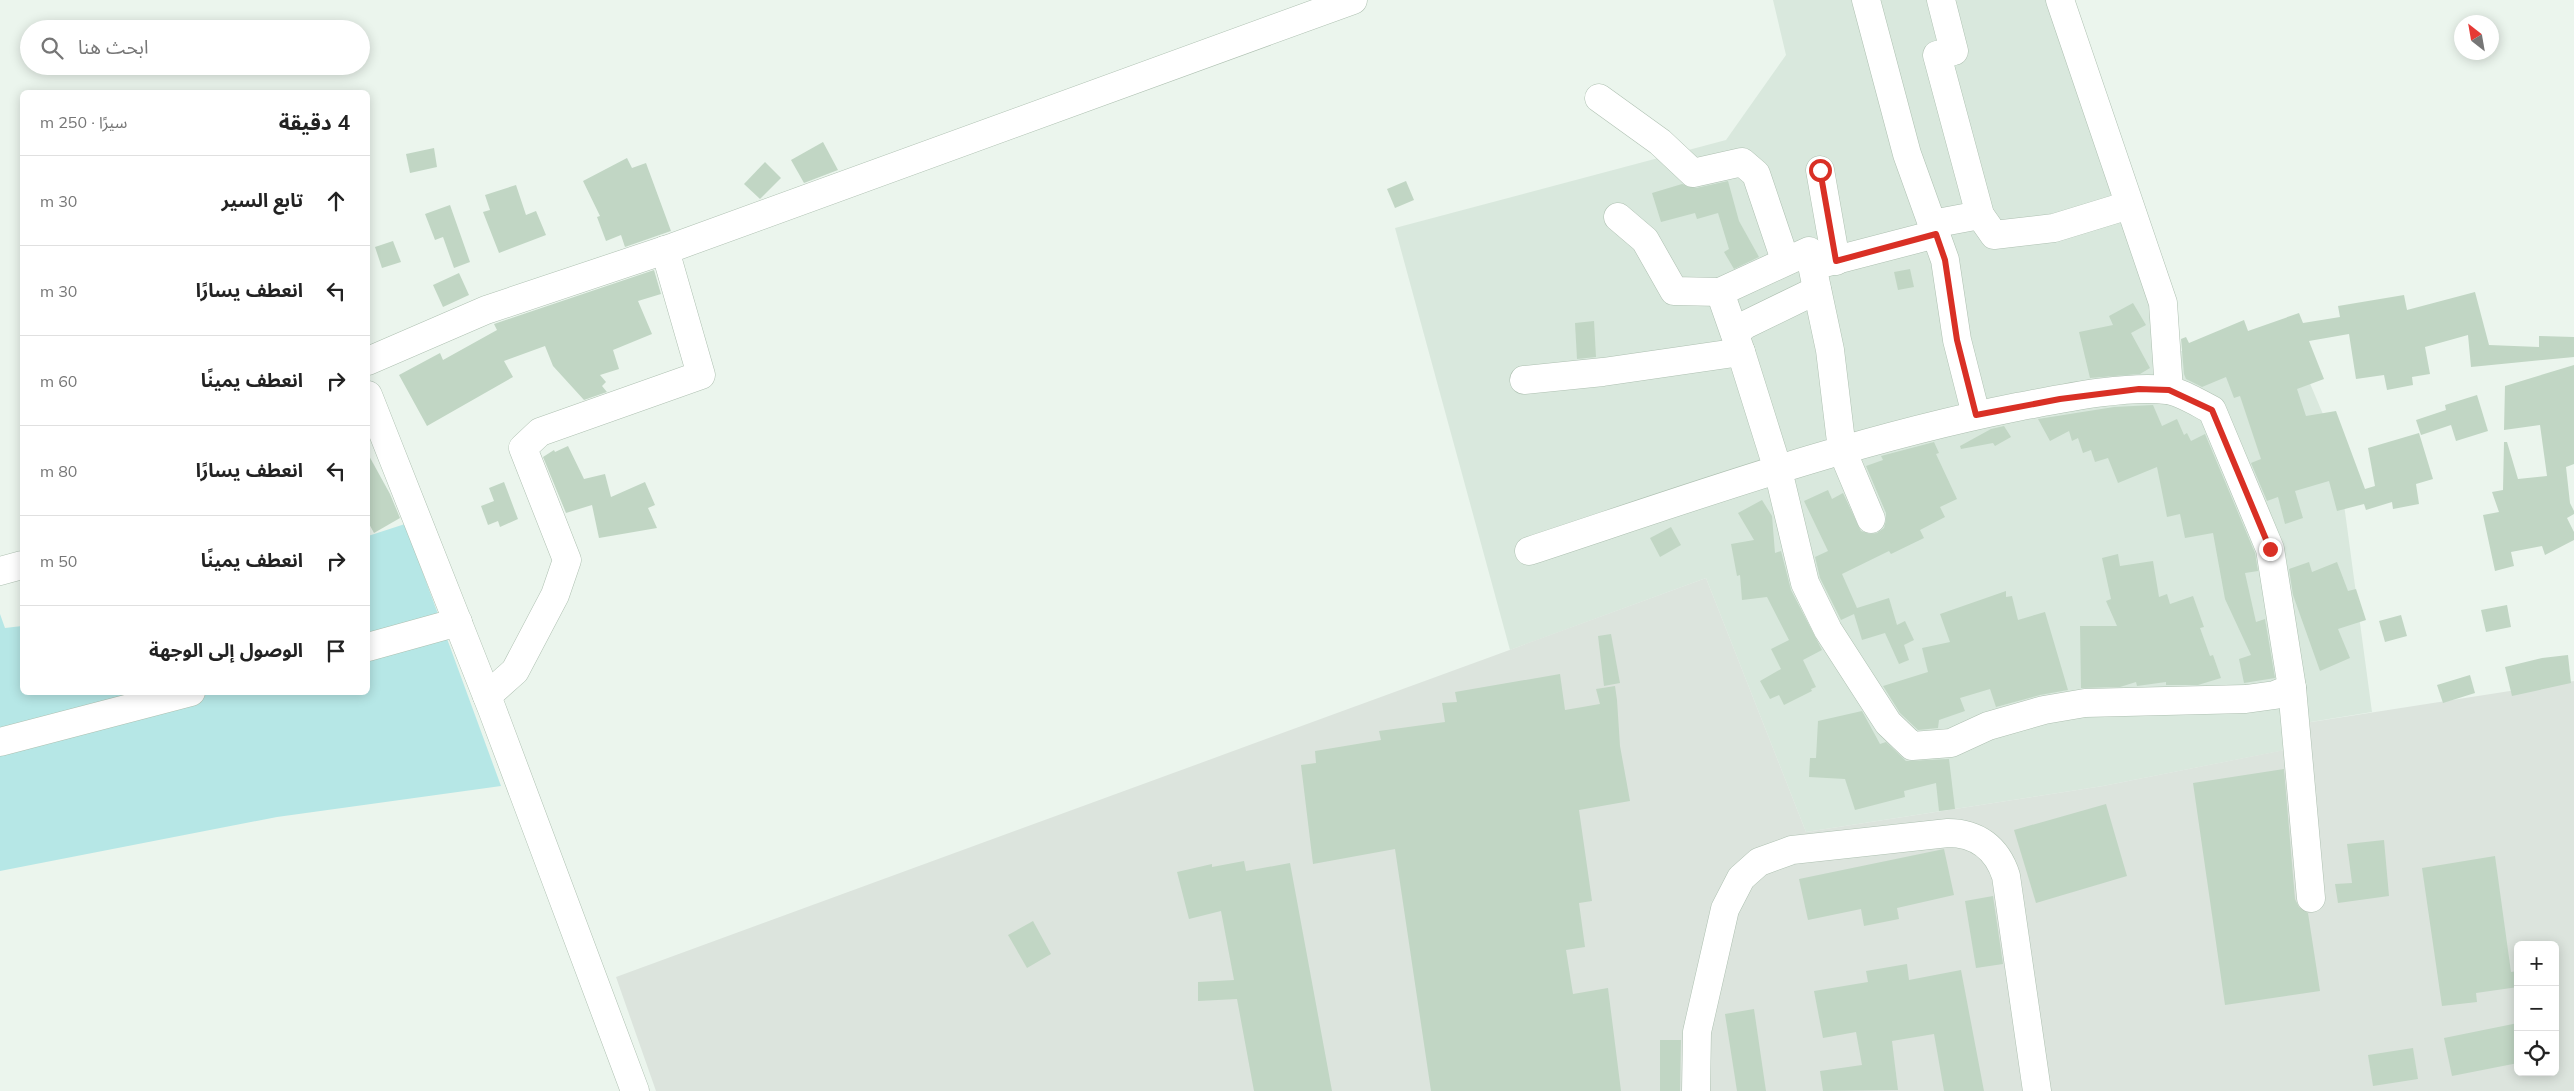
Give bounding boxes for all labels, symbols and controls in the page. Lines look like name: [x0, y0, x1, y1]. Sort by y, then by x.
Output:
north arrow: [2454, 15, 2499, 60]
search box: [20, 20, 370, 75]
icon: search: [38, 34, 66, 62]
text: ابحث هنا: [78, 35, 148, 59]
text: 4 دقيقة: [279, 109, 350, 135]
text: سيرًا · 250 m: [40, 112, 127, 132]
route start: [1809, 159, 1832, 182]
icon: ahead: [322, 187, 350, 215]
text: تابع السير: [222, 188, 303, 212]
text: 30 m: [40, 191, 77, 211]
icon: left: [322, 277, 350, 305]
text: انعطف يسارًا: [196, 278, 303, 302]
text: 30 m: [40, 281, 77, 301]
icon: right: [322, 367, 350, 395]
text: انعطف يمينًا: [201, 368, 303, 392]
text: 60 m: [40, 371, 77, 391]
icon: left: [322, 457, 350, 485]
text: انعطف يسارًا: [196, 458, 303, 482]
text: 80 m: [40, 461, 77, 481]
route end: [2259, 538, 2282, 561]
icon: right: [322, 547, 350, 575]
text: انعطف يمينًا: [201, 548, 303, 572]
text: 50 m: [40, 551, 77, 571]
icon: arrive: [322, 637, 350, 665]
text: الوصول إلى الوجهة: [149, 638, 303, 662]
map controls: [2514, 941, 2559, 1076]
button: +: [2514, 941, 2559, 986]
button: −: [2514, 986, 2559, 1031]
button: locate: [2514, 1031, 2559, 1076]

